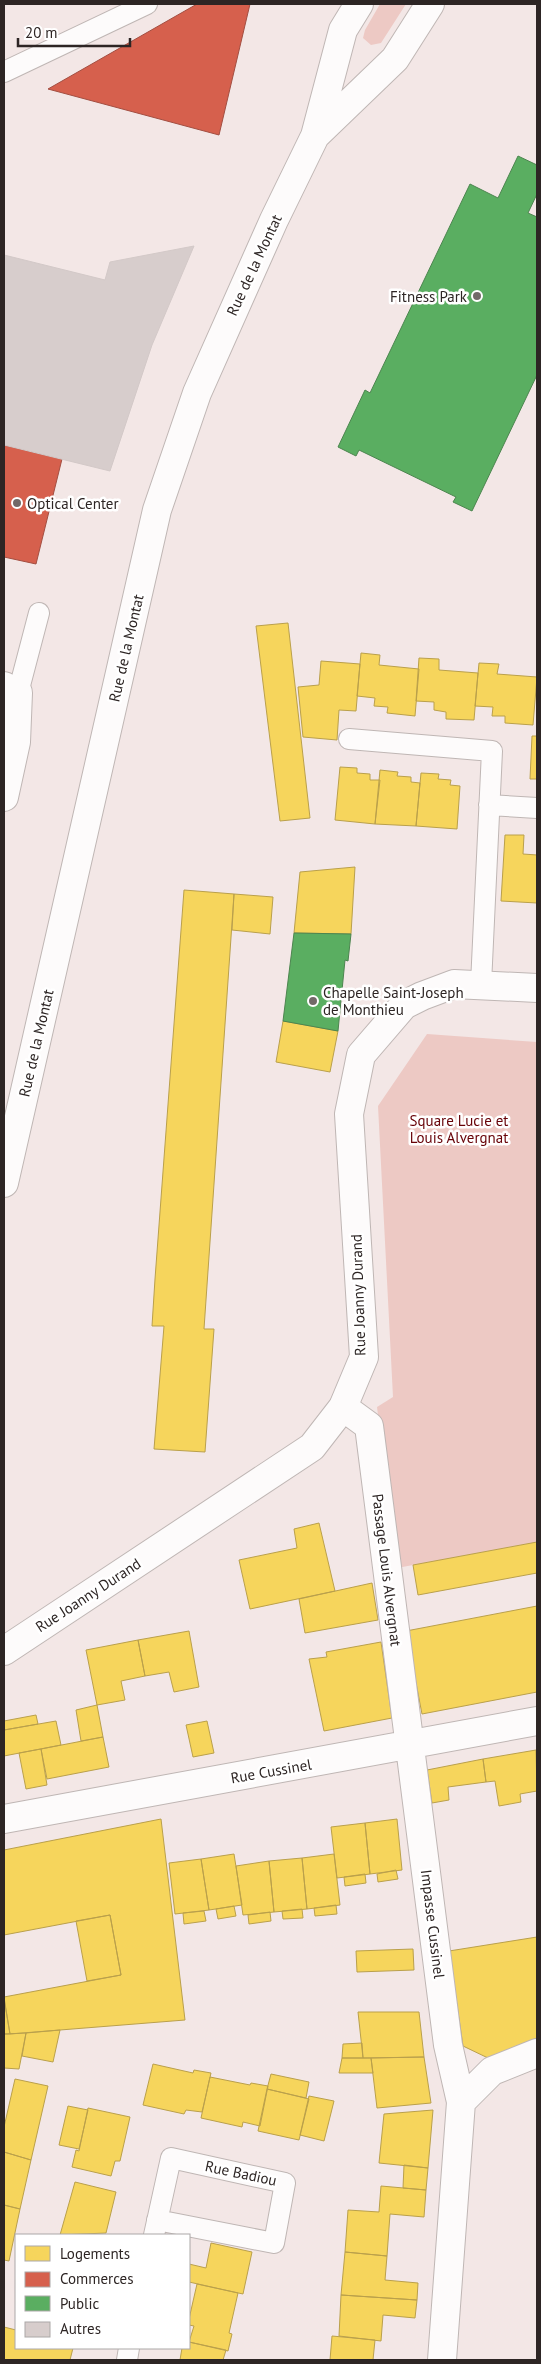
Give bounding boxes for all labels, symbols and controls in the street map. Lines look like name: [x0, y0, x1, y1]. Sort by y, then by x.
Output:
scale bar: [18, 15, 130, 47]
text: 20 m: [25, 23, 58, 42]
street label: Rue de la Montat: [222, 211, 286, 319]
place label: Fitness Park: [390, 287, 468, 306]
marker: Fitness Park: [471, 290, 483, 302]
place label: Optical Center: [27, 494, 119, 513]
marker: Optical Center: [11, 497, 23, 509]
street label: Rue de la Montat: [104, 592, 148, 704]
place label: Chapelle Saint-Joseph de Monthieu: [323, 983, 464, 1019]
street label: Rue de la Montat: [14, 987, 58, 1099]
marker: Chapelle Saint-Joseph de Monthieu: [307, 995, 319, 1007]
park label: Square Lucie et Louis Alvergnat: [410, 1111, 508, 1147]
street label: Rue Joanny Durand: [346, 1234, 370, 1356]
street label: Passage Louis Alvergnat: [368, 1493, 406, 1647]
street label: Rue Joanny Durand: [32, 1554, 144, 1636]
street label: Rue Cussinel: [229, 1754, 314, 1787]
street label: Impasse Cussinel: [417, 1868, 449, 1980]
street label: Rue Badiou: [203, 2156, 279, 2190]
legend: [15, 2234, 190, 2349]
text: Logements: [60, 2244, 130, 2263]
text: Commerces: [60, 2269, 134, 2288]
text: Public: [60, 2294, 99, 2313]
text: Autres: [60, 2319, 101, 2338]

